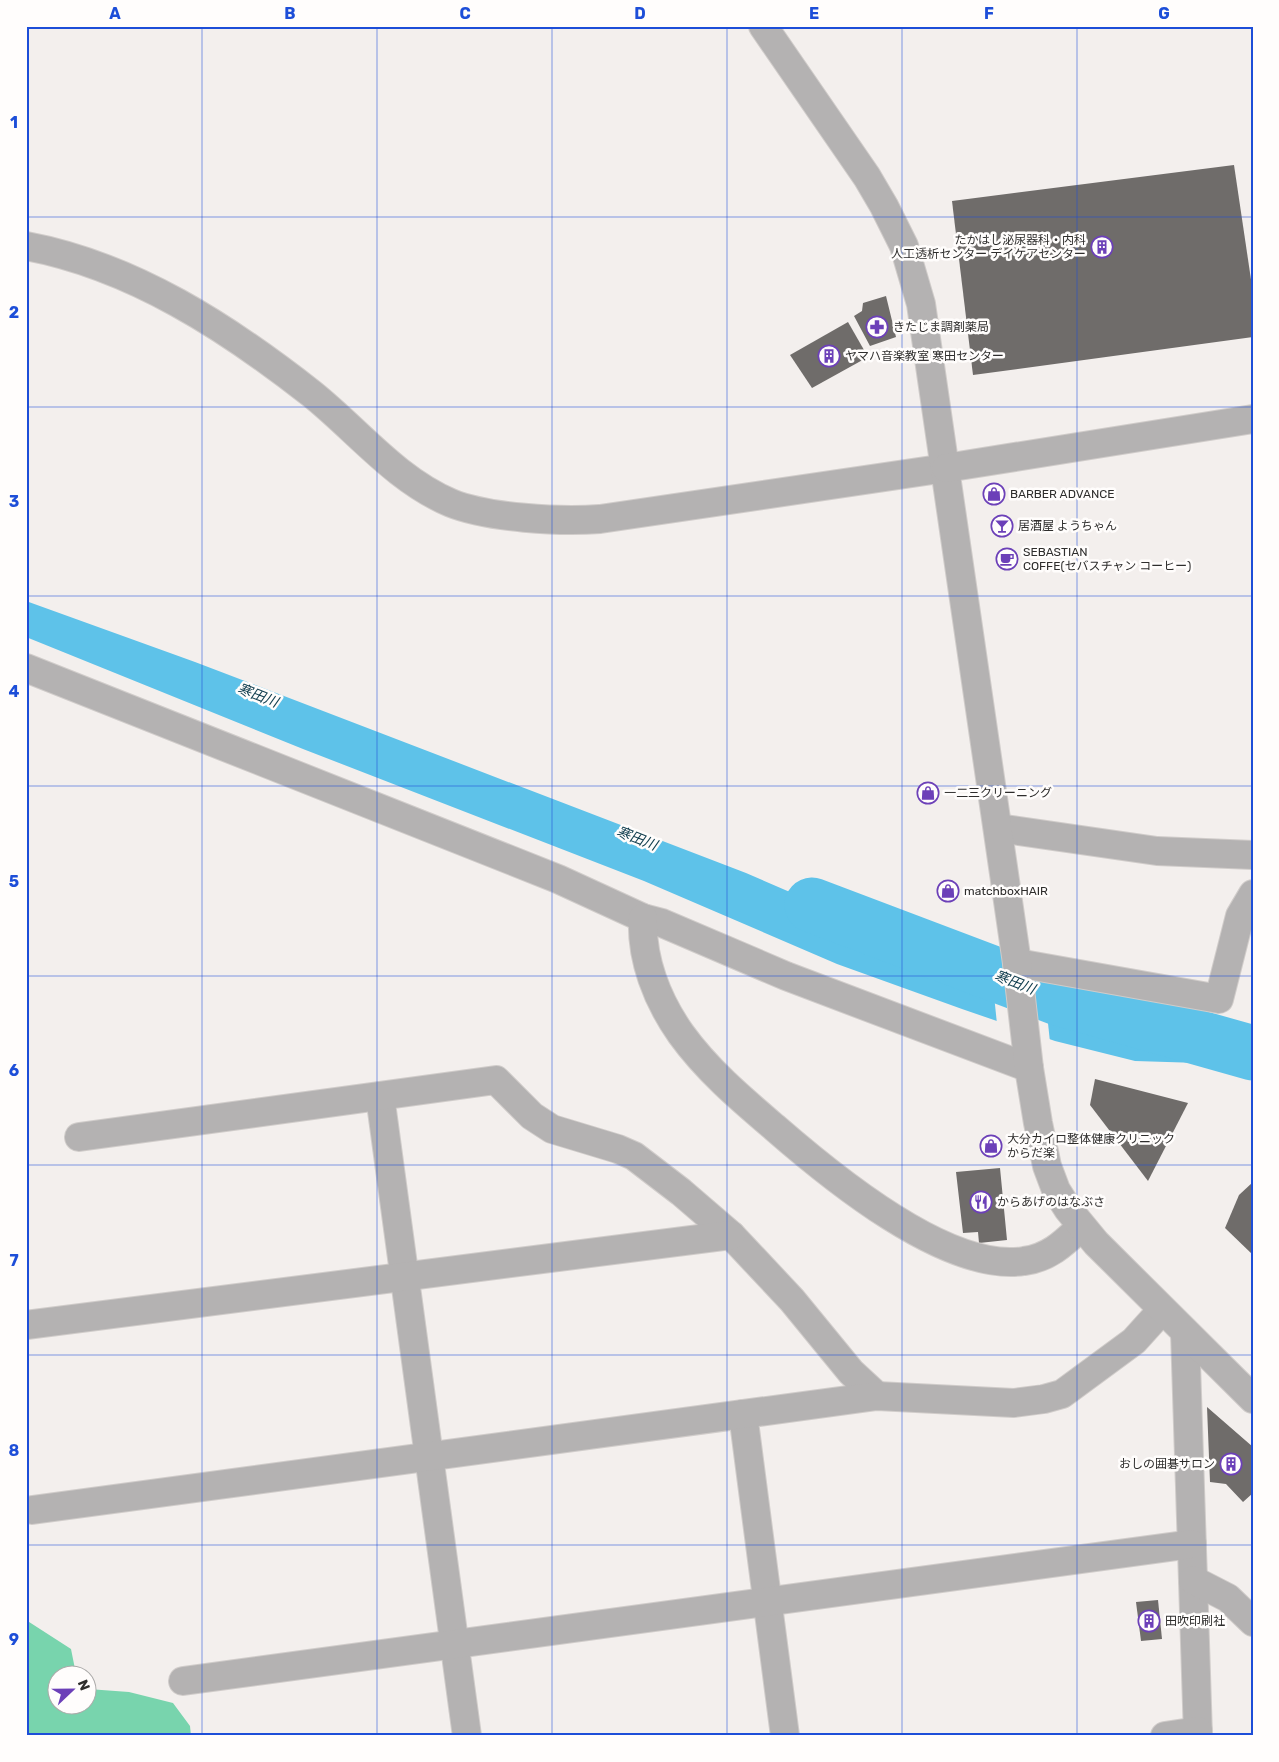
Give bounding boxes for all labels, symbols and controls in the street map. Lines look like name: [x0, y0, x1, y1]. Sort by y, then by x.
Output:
text: A: [109, 4, 121, 23]
text: B: [284, 4, 296, 23]
text: C: [459, 4, 471, 23]
text: D: [634, 4, 646, 23]
text: E: [809, 4, 819, 23]
text: F: [984, 4, 994, 23]
text: G: [1158, 4, 1170, 23]
text: 1: [10, 113, 18, 132]
place label: たかはし泌尿器科・内科 人工透析センター デイケアセンター: [891, 233, 1086, 261]
building icon: たかはし泌尿器科・内科 人工透析センター デイケアセンター: [1090, 235, 1114, 259]
text: 2: [9, 303, 19, 322]
pharmacy icon: きたじま調剤薬局: [865, 315, 889, 339]
place label: きたじま調剤薬局: [893, 320, 989, 334]
building icon: ヤマハ音楽教室 寒田センター: [817, 344, 841, 368]
place label: ヤマハ音楽教室 寒田センター: [845, 349, 1004, 363]
shop icon: BARBER ADVANCE: [982, 482, 1006, 506]
place label: BARBER ADVANCE: [1010, 487, 1115, 501]
text: 3: [9, 492, 19, 511]
bar icon: 居酒屋 ようちゃん: [990, 514, 1014, 538]
place label: 居酒屋 ようちゃん: [1018, 519, 1117, 533]
place label: SEBASTIAN COFFE(セバスチャン コーヒー): [1023, 545, 1191, 573]
cafe icon: SEBASTIAN COFFE(セバスチャン コーヒー): [995, 547, 1019, 571]
water label: 寒田川: [235, 680, 282, 712]
text: 4: [9, 682, 20, 701]
shop icon: 一二三クリーニング: [916, 781, 940, 805]
place label: 一二三クリーニング: [944, 786, 1052, 800]
water label: 寒田川: [614, 823, 661, 855]
text: 5: [9, 872, 19, 891]
shop icon: matchboxHAIR: [936, 879, 960, 903]
place label: matchboxHAIR: [964, 884, 1048, 898]
water label: 寒田川: [992, 967, 1039, 999]
text: 6: [9, 1061, 19, 1080]
place label: 大分カイロ整体健康クリニック からだ楽: [1007, 1132, 1175, 1160]
shop icon: 大分カイロ整体健康クリニック からだ楽: [979, 1134, 1003, 1158]
restaurant icon: からあげのはなぶさ: [969, 1190, 993, 1214]
place label: からあげのはなぶさ: [997, 1195, 1105, 1209]
text: 7: [9, 1251, 19, 1270]
text: 8: [9, 1441, 20, 1460]
building icon: おしの囲碁サロン: [1219, 1452, 1243, 1476]
place label: おしの囲碁サロン: [1119, 1457, 1215, 1471]
building icon: 田吹印刷社: [1137, 1609, 1161, 1633]
place label: 田吹印刷社: [1165, 1614, 1225, 1628]
text: 9: [9, 1630, 19, 1649]
north arrow: [48, 1664, 98, 1714]
text: N: [74, 1677, 93, 1693]

